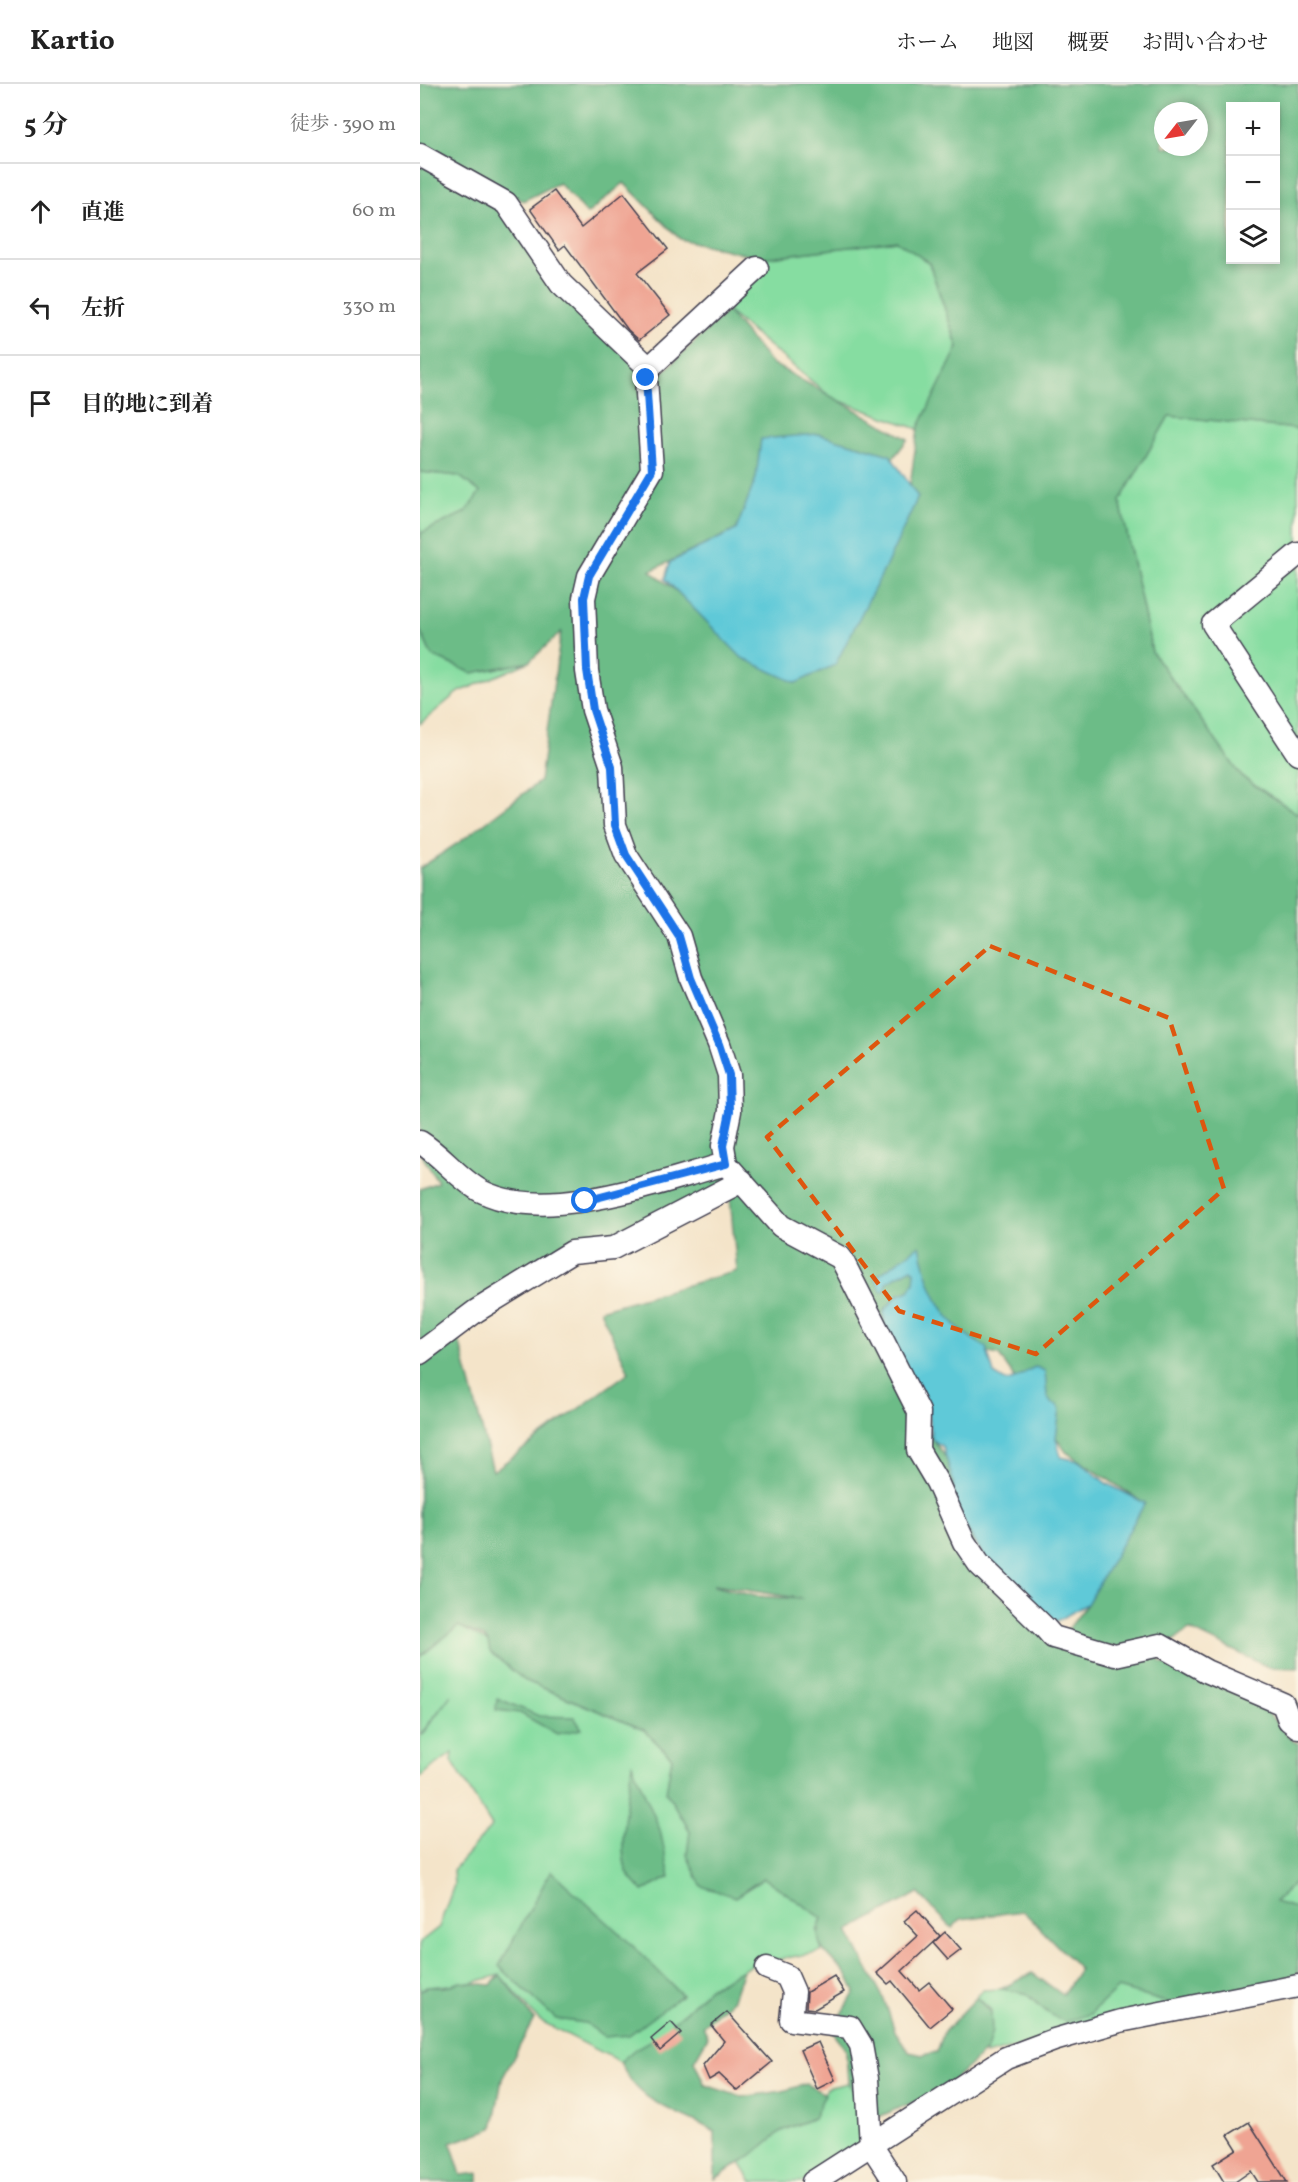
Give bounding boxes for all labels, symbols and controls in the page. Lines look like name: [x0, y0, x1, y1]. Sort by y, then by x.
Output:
text: Kartio: [30, 22, 115, 61]
text: ホーム: [896, 29, 959, 58]
text: 地図: [992, 29, 1034, 58]
text: 概要: [1067, 29, 1109, 58]
text: お問い合わせ: [1142, 29, 1268, 58]
north arrow: [1154, 102, 1208, 156]
map controls: [1226, 102, 1280, 264]
button: +: [1226, 102, 1280, 156]
text: 5 分: [24, 108, 68, 144]
text: 徒歩 · 390 m: [290, 111, 396, 139]
button: −: [1226, 156, 1280, 210]
icon: ahead: [24, 195, 57, 228]
text: 60 m: [352, 197, 396, 225]
text: 直進: [81, 198, 125, 229]
button: layers: [1226, 210, 1280, 264]
icon: left: [24, 291, 57, 324]
text: 330 m: [342, 293, 396, 321]
text: 左折: [81, 294, 125, 325]
route end: [632, 364, 658, 390]
icon: arrive: [24, 387, 57, 420]
text: 目的地に到着: [81, 390, 213, 421]
route start: [571, 1187, 597, 1213]

